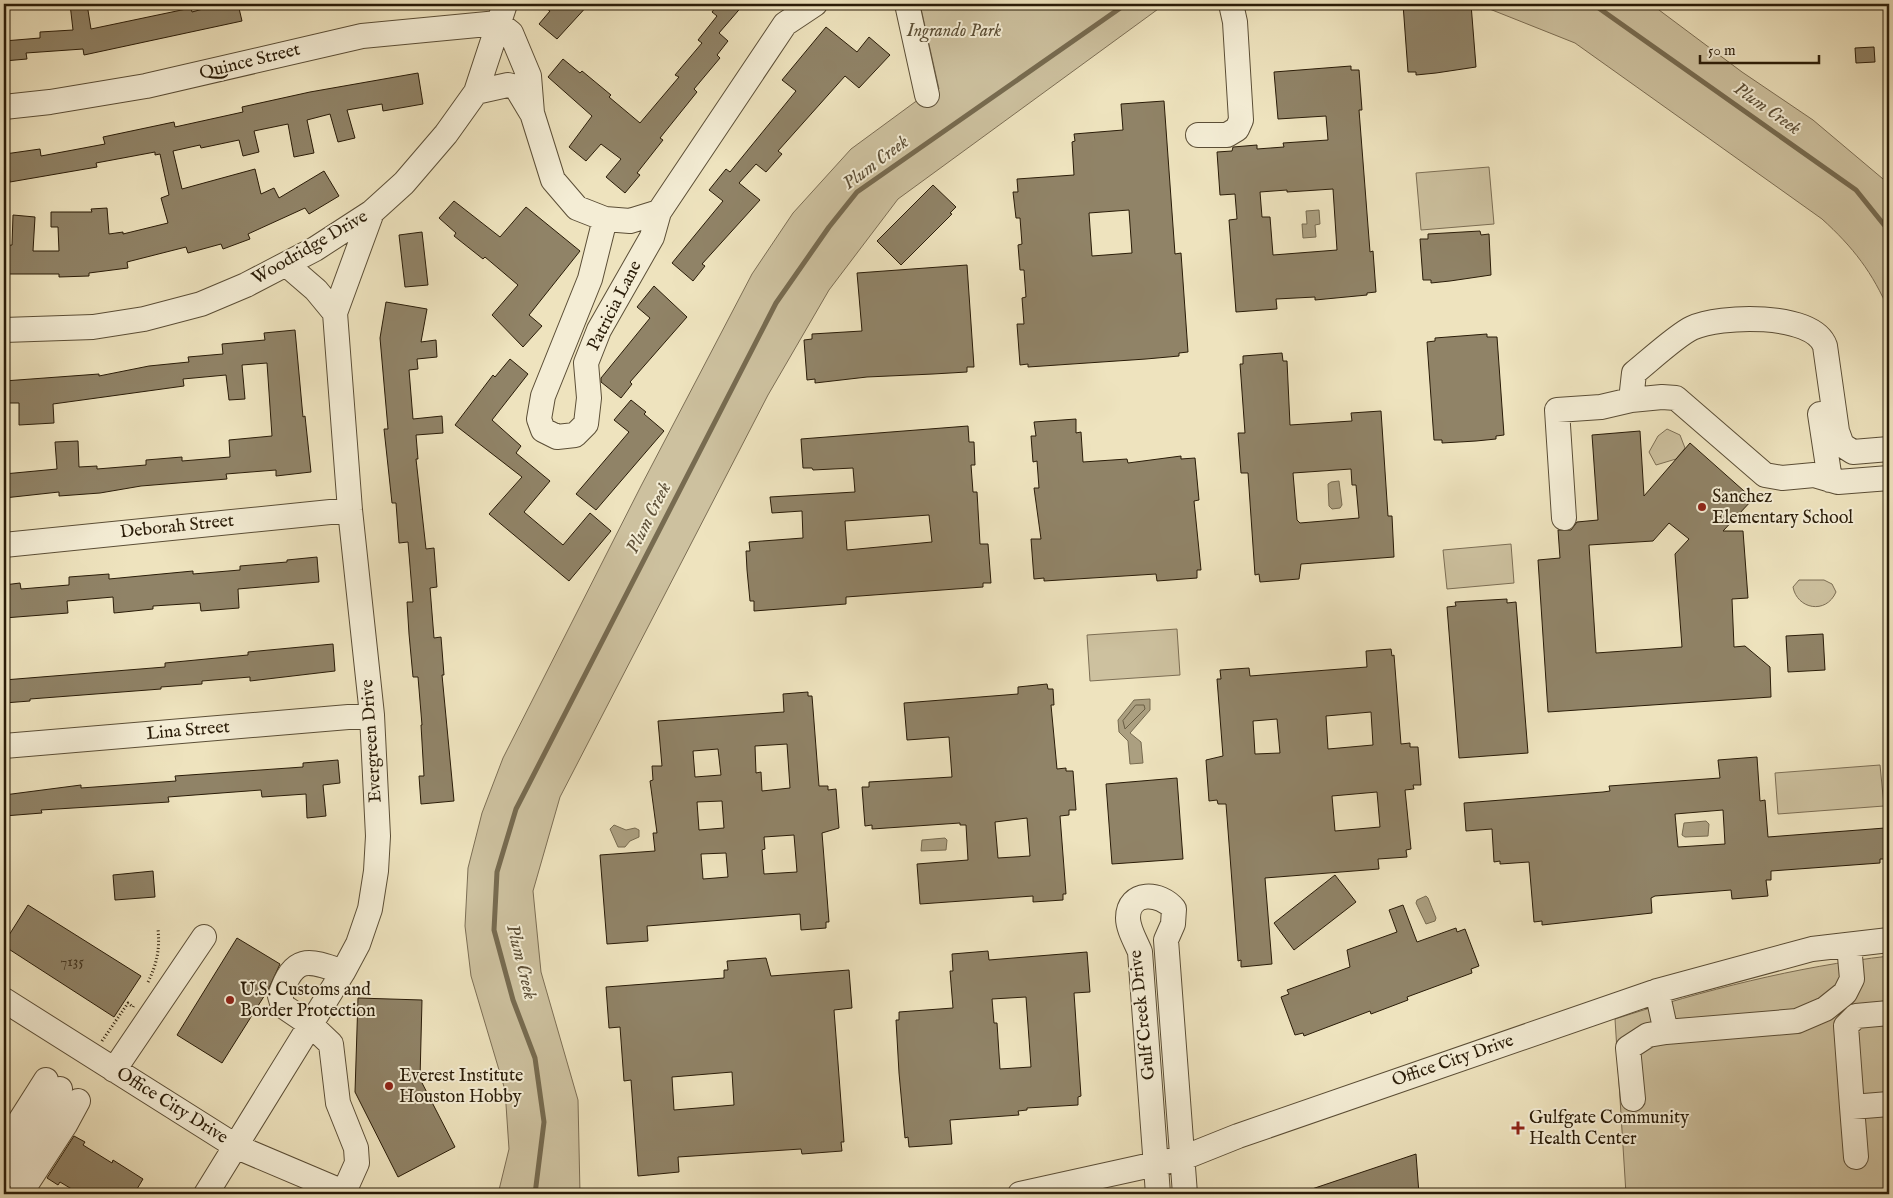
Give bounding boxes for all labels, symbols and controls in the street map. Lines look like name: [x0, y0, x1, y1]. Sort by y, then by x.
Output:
park label: Ingrando Park: [906, 20, 1001, 43]
scale bar: [1700, 32, 1819, 64]
street label: Quince Street: [197, 38, 303, 86]
text: 50 m: [1708, 41, 1736, 60]
water label: Plum Creek: [1729, 77, 1806, 141]
water label: Plum Creek: [838, 130, 914, 196]
street label: Woodridge Drive: [248, 206, 372, 290]
street label: Patricia Lane: [582, 257, 648, 355]
water label: Plum Creek: [621, 478, 677, 558]
place label: Sanchez Elementary School: [1712, 486, 1853, 530]
marker: Sanchez Elementary School: [1696, 501, 1708, 513]
street label: Deborah Street: [119, 510, 235, 544]
street label: Evergreen Drive: [356, 679, 388, 803]
street label: Lina Street: [145, 716, 231, 746]
water label: Plum Creek: [500, 922, 542, 1003]
street label: Gulf Creek Drive: [1125, 949, 1161, 1081]
house number: 7135: [60, 952, 84, 971]
place label: U.S. Customs and Border Protection: [240, 979, 376, 1023]
marker: U.S. Customs and Border Protection: [224, 994, 236, 1006]
street label: Office City Drive: [1389, 1029, 1517, 1093]
street label: Office City Drive: [112, 1063, 232, 1149]
place label: Everest Institute Houston Hobby: [399, 1065, 523, 1109]
marker: Everest Institute Houston Hobby: [383, 1080, 395, 1092]
place label: Gulfgate Community Health Center: [1529, 1107, 1689, 1151]
marker: Gulfgate Community Health Center: [1511, 1121, 1525, 1135]

